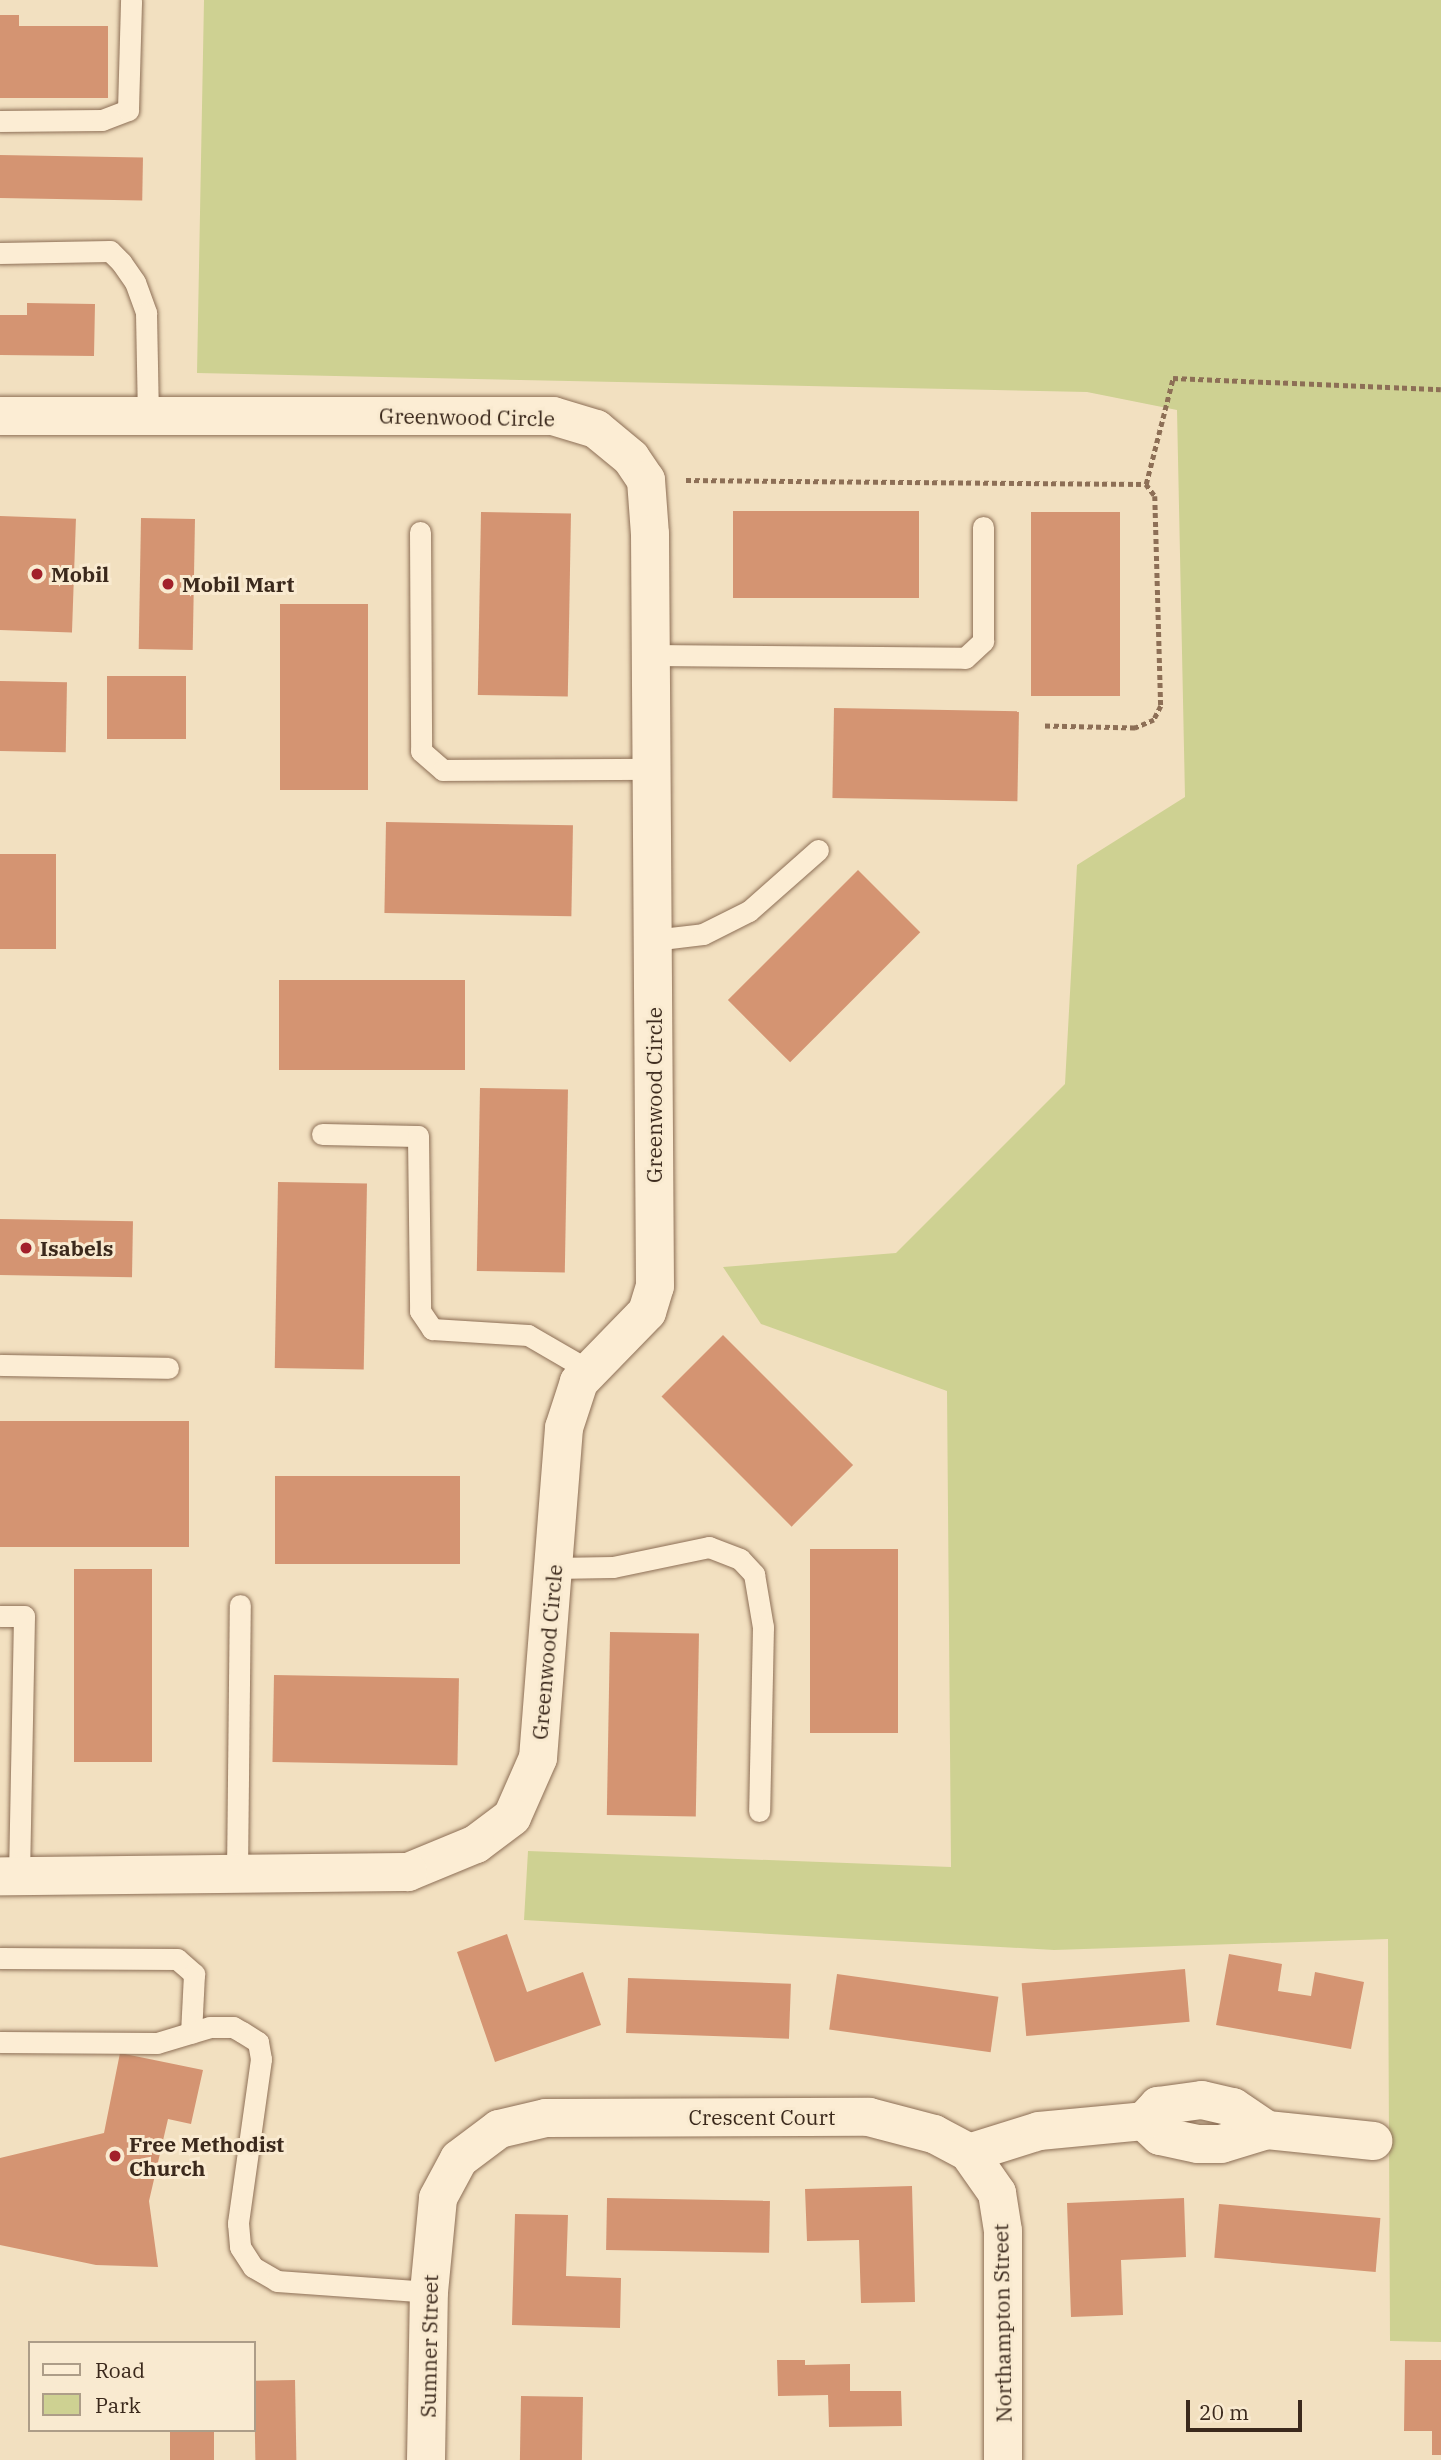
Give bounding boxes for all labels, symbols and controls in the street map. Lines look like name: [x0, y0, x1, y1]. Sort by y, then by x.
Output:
street label: Greenwood Circle: [379, 403, 555, 431]
place label: Mobil: [51, 561, 109, 587]
marker: Mobil: [29, 566, 45, 582]
place label: Mobil Mart: [182, 571, 294, 597]
marker: Mobil Mart: [160, 576, 176, 592]
street label: Greenwood Circle: [641, 1007, 667, 1183]
place label: Isabels: [40, 1235, 113, 1261]
marker: Isabels: [18, 1240, 34, 1256]
street label: Greenwood Circle: [527, 1563, 567, 1741]
street label: Crescent Court: [689, 2104, 835, 2130]
place label: Free Methodist Church: [129, 2131, 284, 2181]
marker: Free Methodist Church: [107, 2148, 123, 2164]
street label: Northampton Street: [988, 2223, 1016, 2423]
street label: Sumner Street: [415, 2274, 443, 2418]
legend: [28, 2341, 256, 2432]
text: Road: [95, 2356, 145, 2384]
scale bar: [1189, 2386, 1304, 2430]
text: Park: [95, 2391, 141, 2419]
text: 20 m: [1199, 2398, 1249, 2426]

